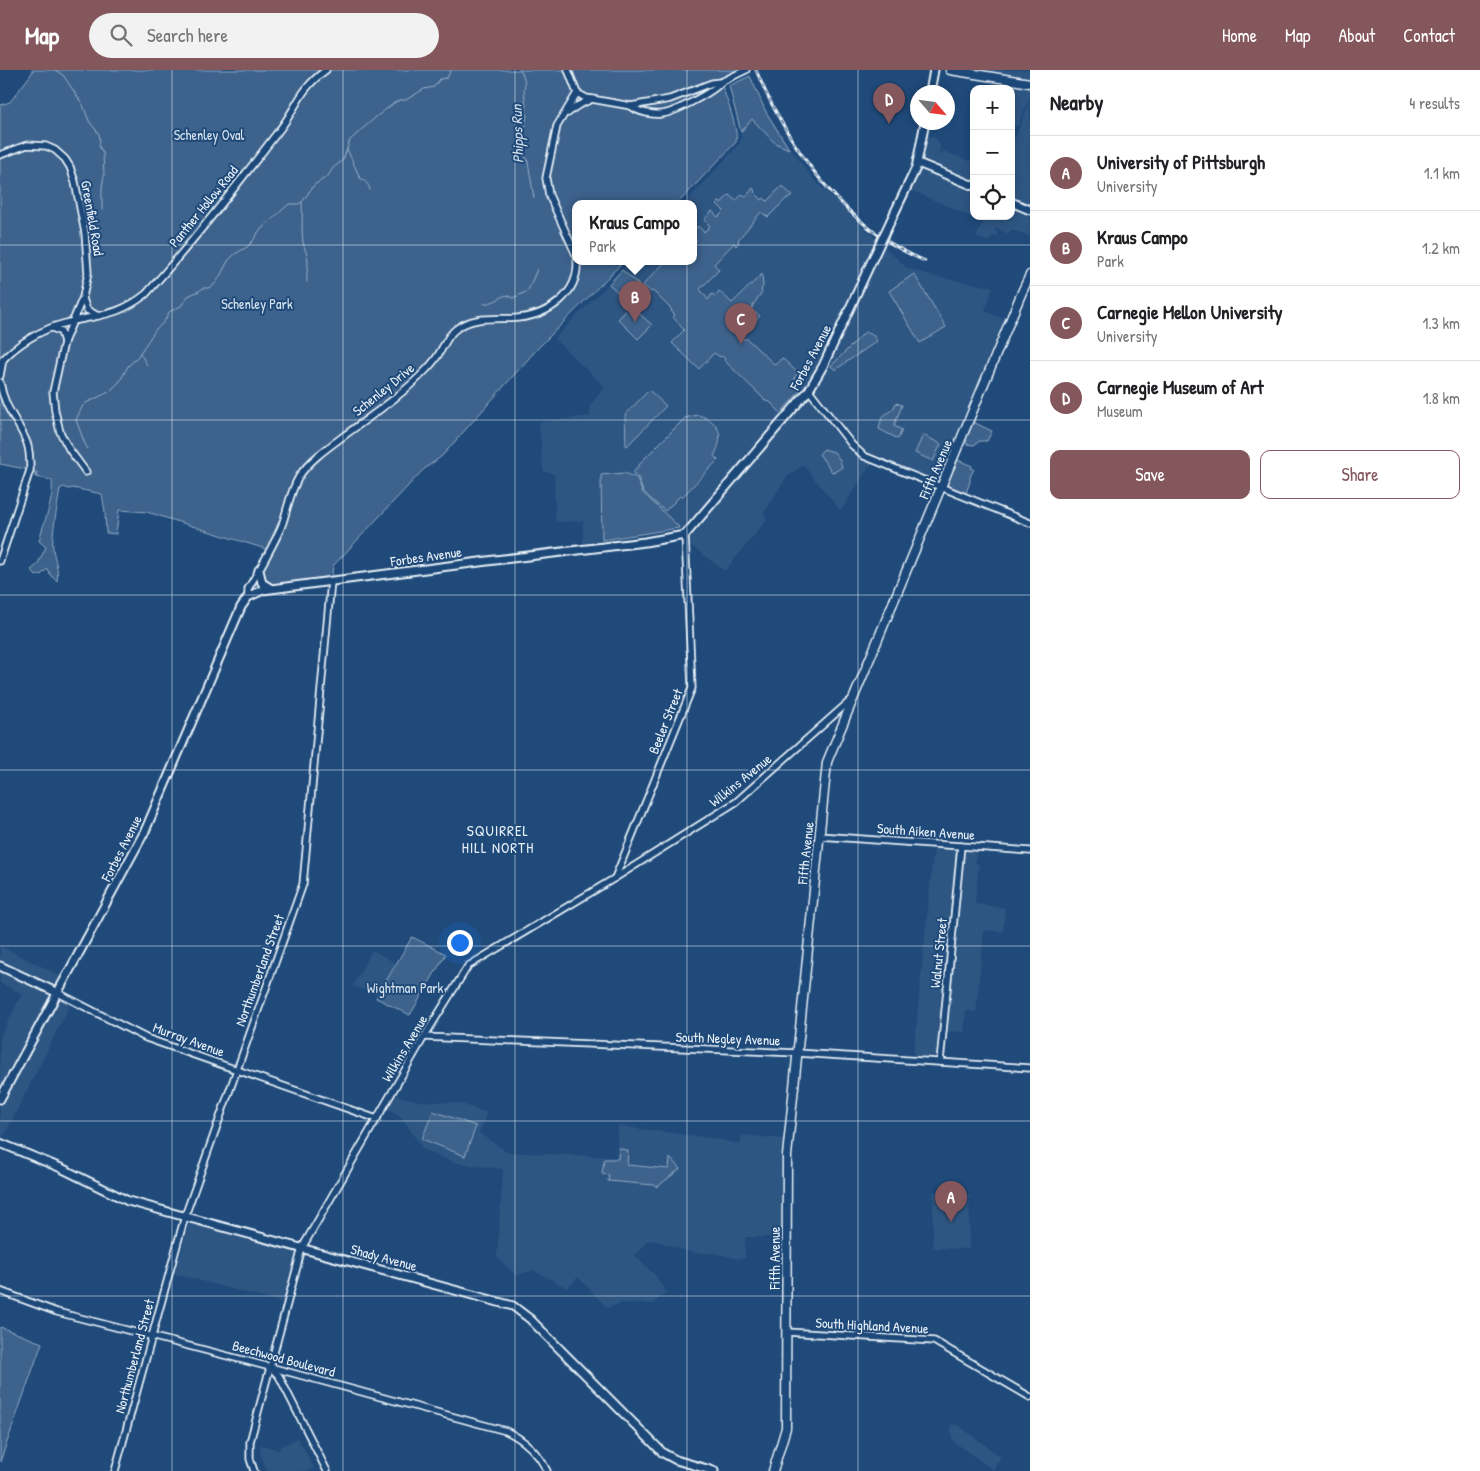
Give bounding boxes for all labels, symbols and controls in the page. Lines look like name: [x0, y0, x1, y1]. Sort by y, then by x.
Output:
search box: [89, 13, 439, 58]
text: Map: [25, 19, 59, 51]
icon: search: [107, 21, 135, 49]
text: Search here: [147, 22, 228, 48]
text: Home: [1222, 23, 1257, 48]
text: Map: [1285, 23, 1310, 48]
text: About: [1338, 23, 1375, 48]
text: Contact: [1403, 23, 1455, 48]
pin: D: [873, 83, 905, 124]
north arrow: [910, 85, 955, 130]
map controls: [970, 85, 1015, 220]
button: +: [970, 85, 1015, 130]
text: Nearby: [1050, 88, 1103, 117]
text: 4 results: [1409, 92, 1460, 114]
water label: Phipps Run: [505, 103, 529, 164]
park label: Schenley Oval: [174, 125, 245, 145]
button: −: [970, 130, 1015, 175]
text: University of Pittsburgh: [1097, 149, 1265, 175]
street label: Panther Hollow Road: [164, 161, 242, 251]
text: A: [1062, 162, 1070, 184]
text: 1.1 km: [1424, 162, 1460, 184]
button: locate: [970, 175, 1015, 220]
text: University: [1097, 175, 1158, 197]
street label: Greenfield Road: [77, 179, 109, 258]
popup: [572, 200, 697, 265]
text: Kraus Campo: [589, 209, 680, 235]
text: Kraus Campo: [1097, 224, 1188, 250]
text: Park: [589, 235, 616, 257]
text: B: [1062, 237, 1070, 259]
text: 1.2 km: [1422, 237, 1460, 259]
text: Park: [1097, 250, 1124, 272]
pin: B: [619, 281, 651, 322]
park label: Schenley Park: [221, 294, 293, 314]
text: Carnegie Mellon University: [1097, 299, 1283, 325]
pin: C: [725, 303, 757, 344]
text: C: [1062, 312, 1070, 334]
text: 1.3 km: [1422, 312, 1460, 334]
street label: Forbes Avenue: [784, 320, 835, 394]
text: University: [1097, 325, 1158, 347]
street label: Schenley Drive: [348, 358, 419, 421]
text: Carnegie Museum of Art: [1097, 374, 1264, 400]
text: D: [1062, 387, 1070, 409]
text: 1.8 km: [1423, 387, 1460, 409]
text: Museum: [1097, 400, 1143, 422]
street label: Fifth Avenue: [914, 436, 956, 503]
button: Save: [1050, 450, 1250, 499]
button: Share: [1260, 450, 1460, 499]
street label: Forbes Avenue: [388, 542, 463, 571]
street label: Beeler Street: [643, 685, 687, 756]
street label: Wilkins Avenue: [705, 749, 775, 811]
street label: Forbes Avenue: [96, 811, 146, 885]
street label: South Aiken Avenue: [876, 818, 976, 844]
district label: SQUIRREL HILL NORTH: [462, 820, 534, 858]
street label: Fifth Avenue: [792, 820, 818, 886]
street label: Northumberland Street: [230, 911, 288, 1029]
street label: Walnut Street: [925, 917, 951, 989]
your location: [447, 930, 473, 956]
park label: Wightman Park: [367, 978, 444, 998]
street label: Wilkins Avenue: [377, 1011, 432, 1085]
street label: Murray Avenue: [150, 1017, 228, 1062]
street label: South Negley Avenue: [675, 1027, 781, 1050]
pin: A: [935, 1181, 967, 1222]
street label: Fifth Avenue: [765, 1226, 784, 1290]
street label: Shady Avenue: [348, 1239, 420, 1276]
street label: Northumberland Street: [110, 1296, 158, 1415]
street label: South Highland Avenue: [815, 1313, 929, 1338]
street label: Beechwood Boulevard: [231, 1335, 338, 1381]

